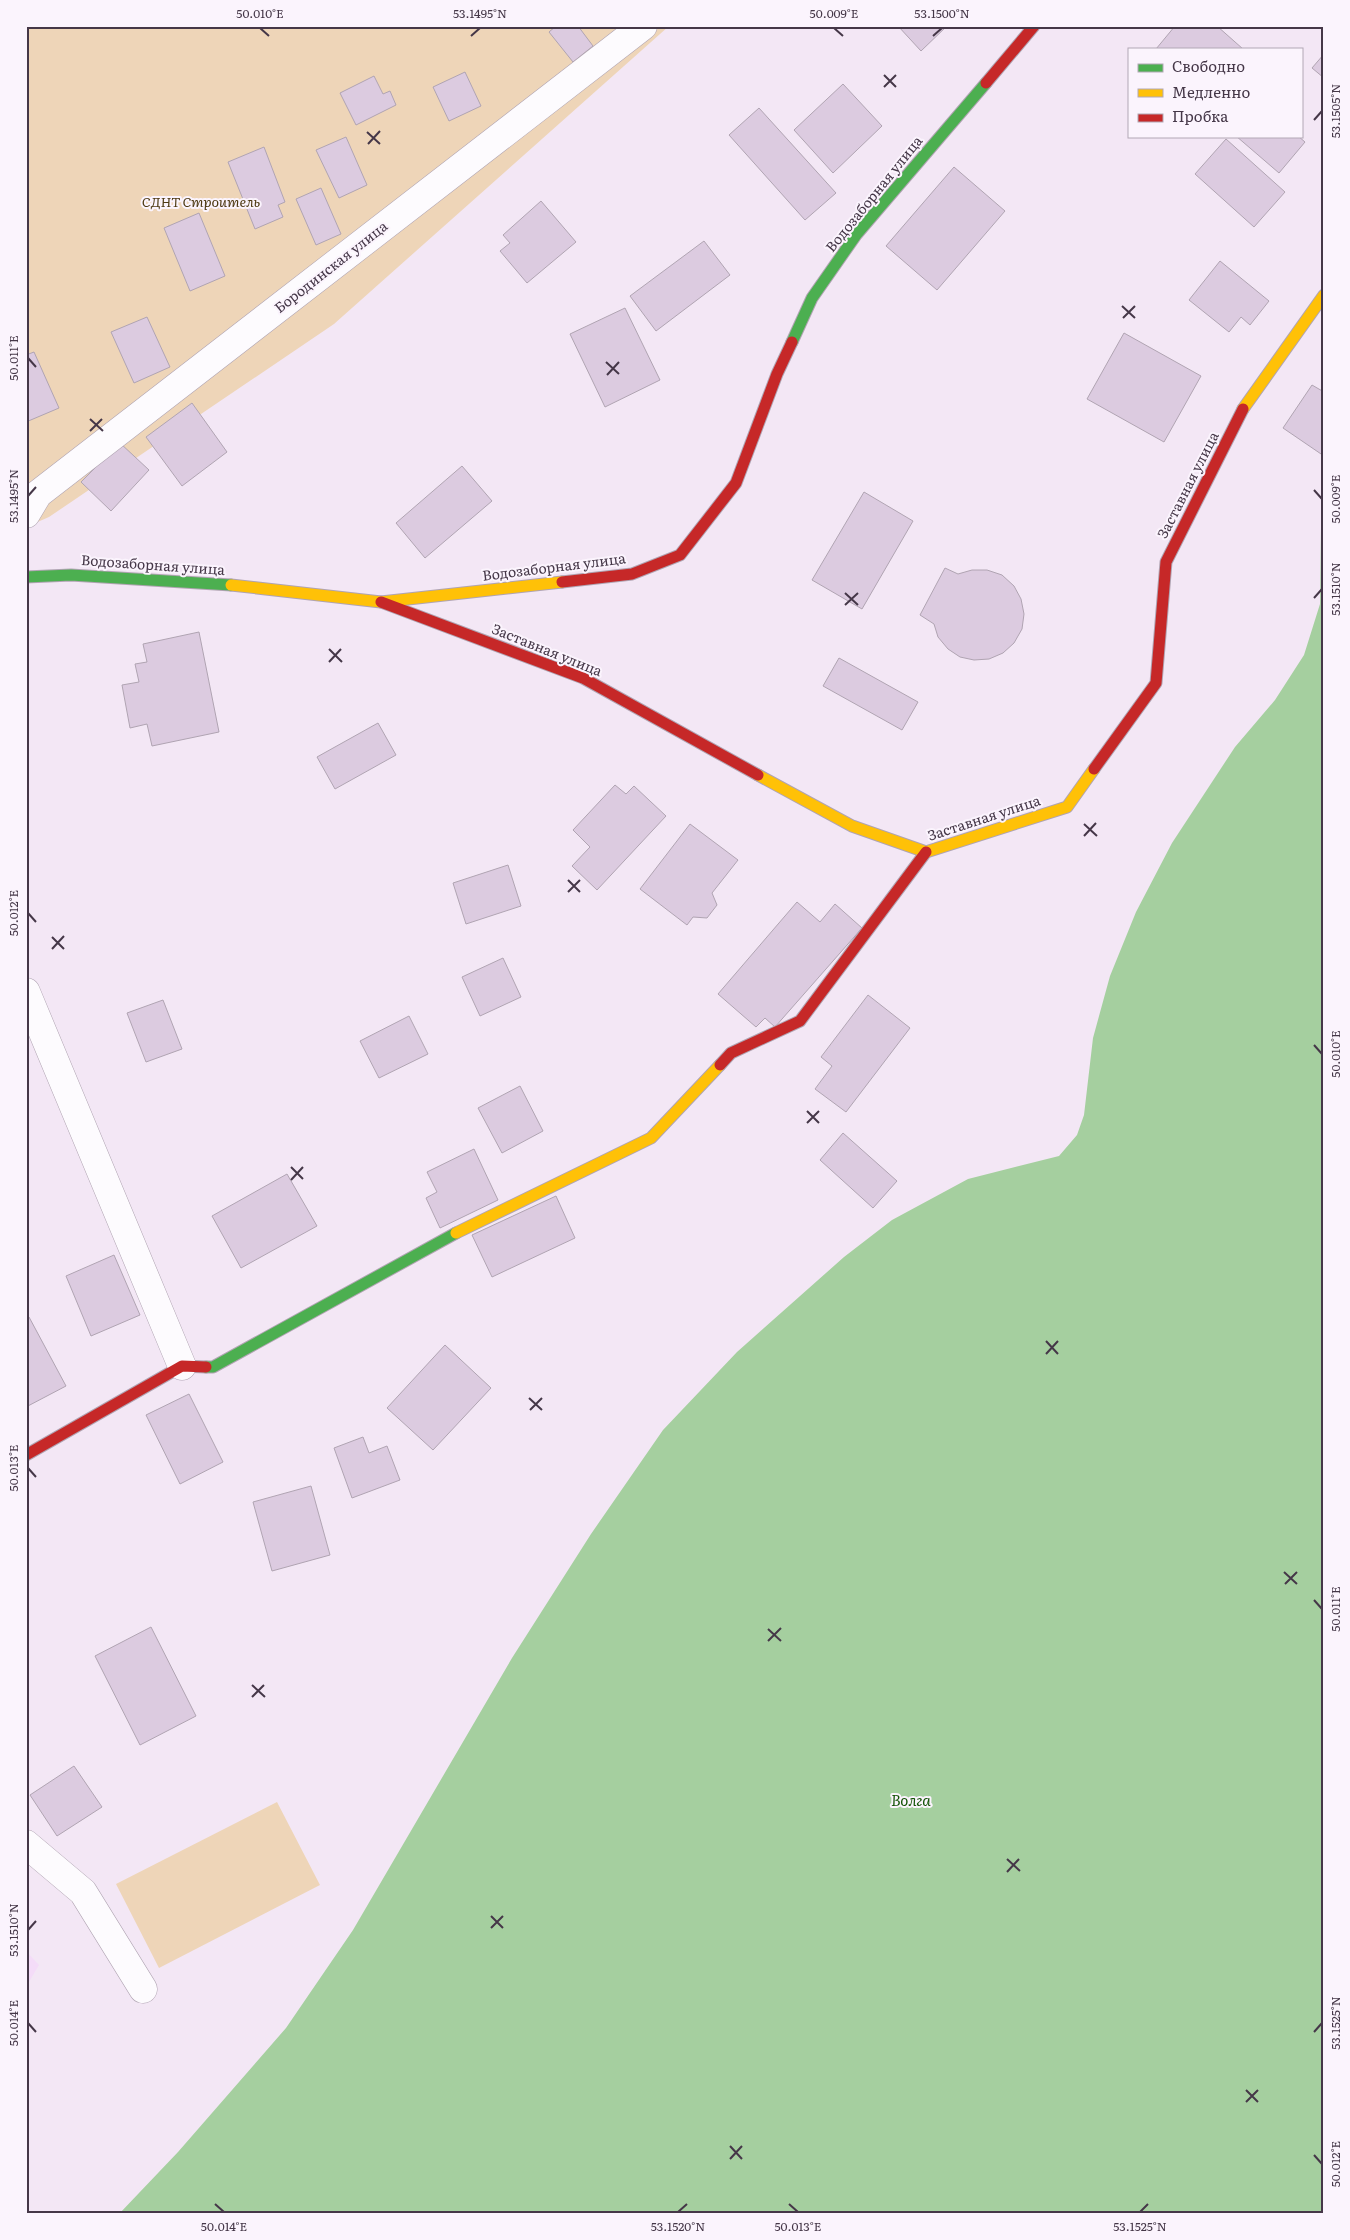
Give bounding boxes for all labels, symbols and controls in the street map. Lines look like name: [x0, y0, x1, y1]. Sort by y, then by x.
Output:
text: 50.010°E: [236, 4, 284, 22]
text: 53.1495°N: [453, 4, 507, 22]
text: 50.009°E: [810, 4, 859, 22]
text: 53.1500°N: [914, 4, 970, 22]
legend: [1128, 48, 1302, 138]
text: Свободно: [1172, 54, 1245, 77]
text: Медленно: [1172, 80, 1250, 103]
text: 53.1505°N: [1326, 84, 1344, 138]
text: Пробка: [1172, 104, 1229, 127]
street label: Водозаборная улица: [820, 131, 927, 256]
park label: СДНТ Строитель: [142, 191, 261, 211]
street label: Бородинская улица: [270, 215, 392, 317]
text: 50.011°E: [4, 335, 22, 381]
street label: Заставная улица: [1152, 427, 1223, 541]
text: 53.1495°N: [4, 469, 22, 523]
text: 50.009°E: [1326, 474, 1344, 523]
street label: Водозаборная улица: [481, 547, 627, 585]
street label: Водозаборная улица: [80, 549, 226, 579]
text: 53.1510°N: [1326, 562, 1344, 616]
street label: Заставная улица: [489, 618, 606, 681]
street label: Заставная улица: [925, 789, 1043, 845]
text: 50.012°E: [4, 889, 22, 936]
text: 50.010°E: [1326, 1030, 1344, 1078]
text: 50.013°E: [4, 1444, 22, 1491]
text: 50.011°E: [1326, 1586, 1344, 1632]
water label: Волга: [891, 1788, 931, 1811]
text: 53.1510°N: [4, 1903, 22, 1957]
text: 53.1525°N: [1326, 1996, 1344, 2050]
text: 50.014°E: [4, 1999, 22, 2046]
text: 50.012°E: [1326, 2140, 1344, 2187]
text: 50.014°E: [201, 2217, 248, 2235]
text: 53.1520°N: [651, 2217, 705, 2235]
text: 50.013°E: [775, 2217, 822, 2235]
text: 53.1525°N: [1113, 2217, 1167, 2235]

